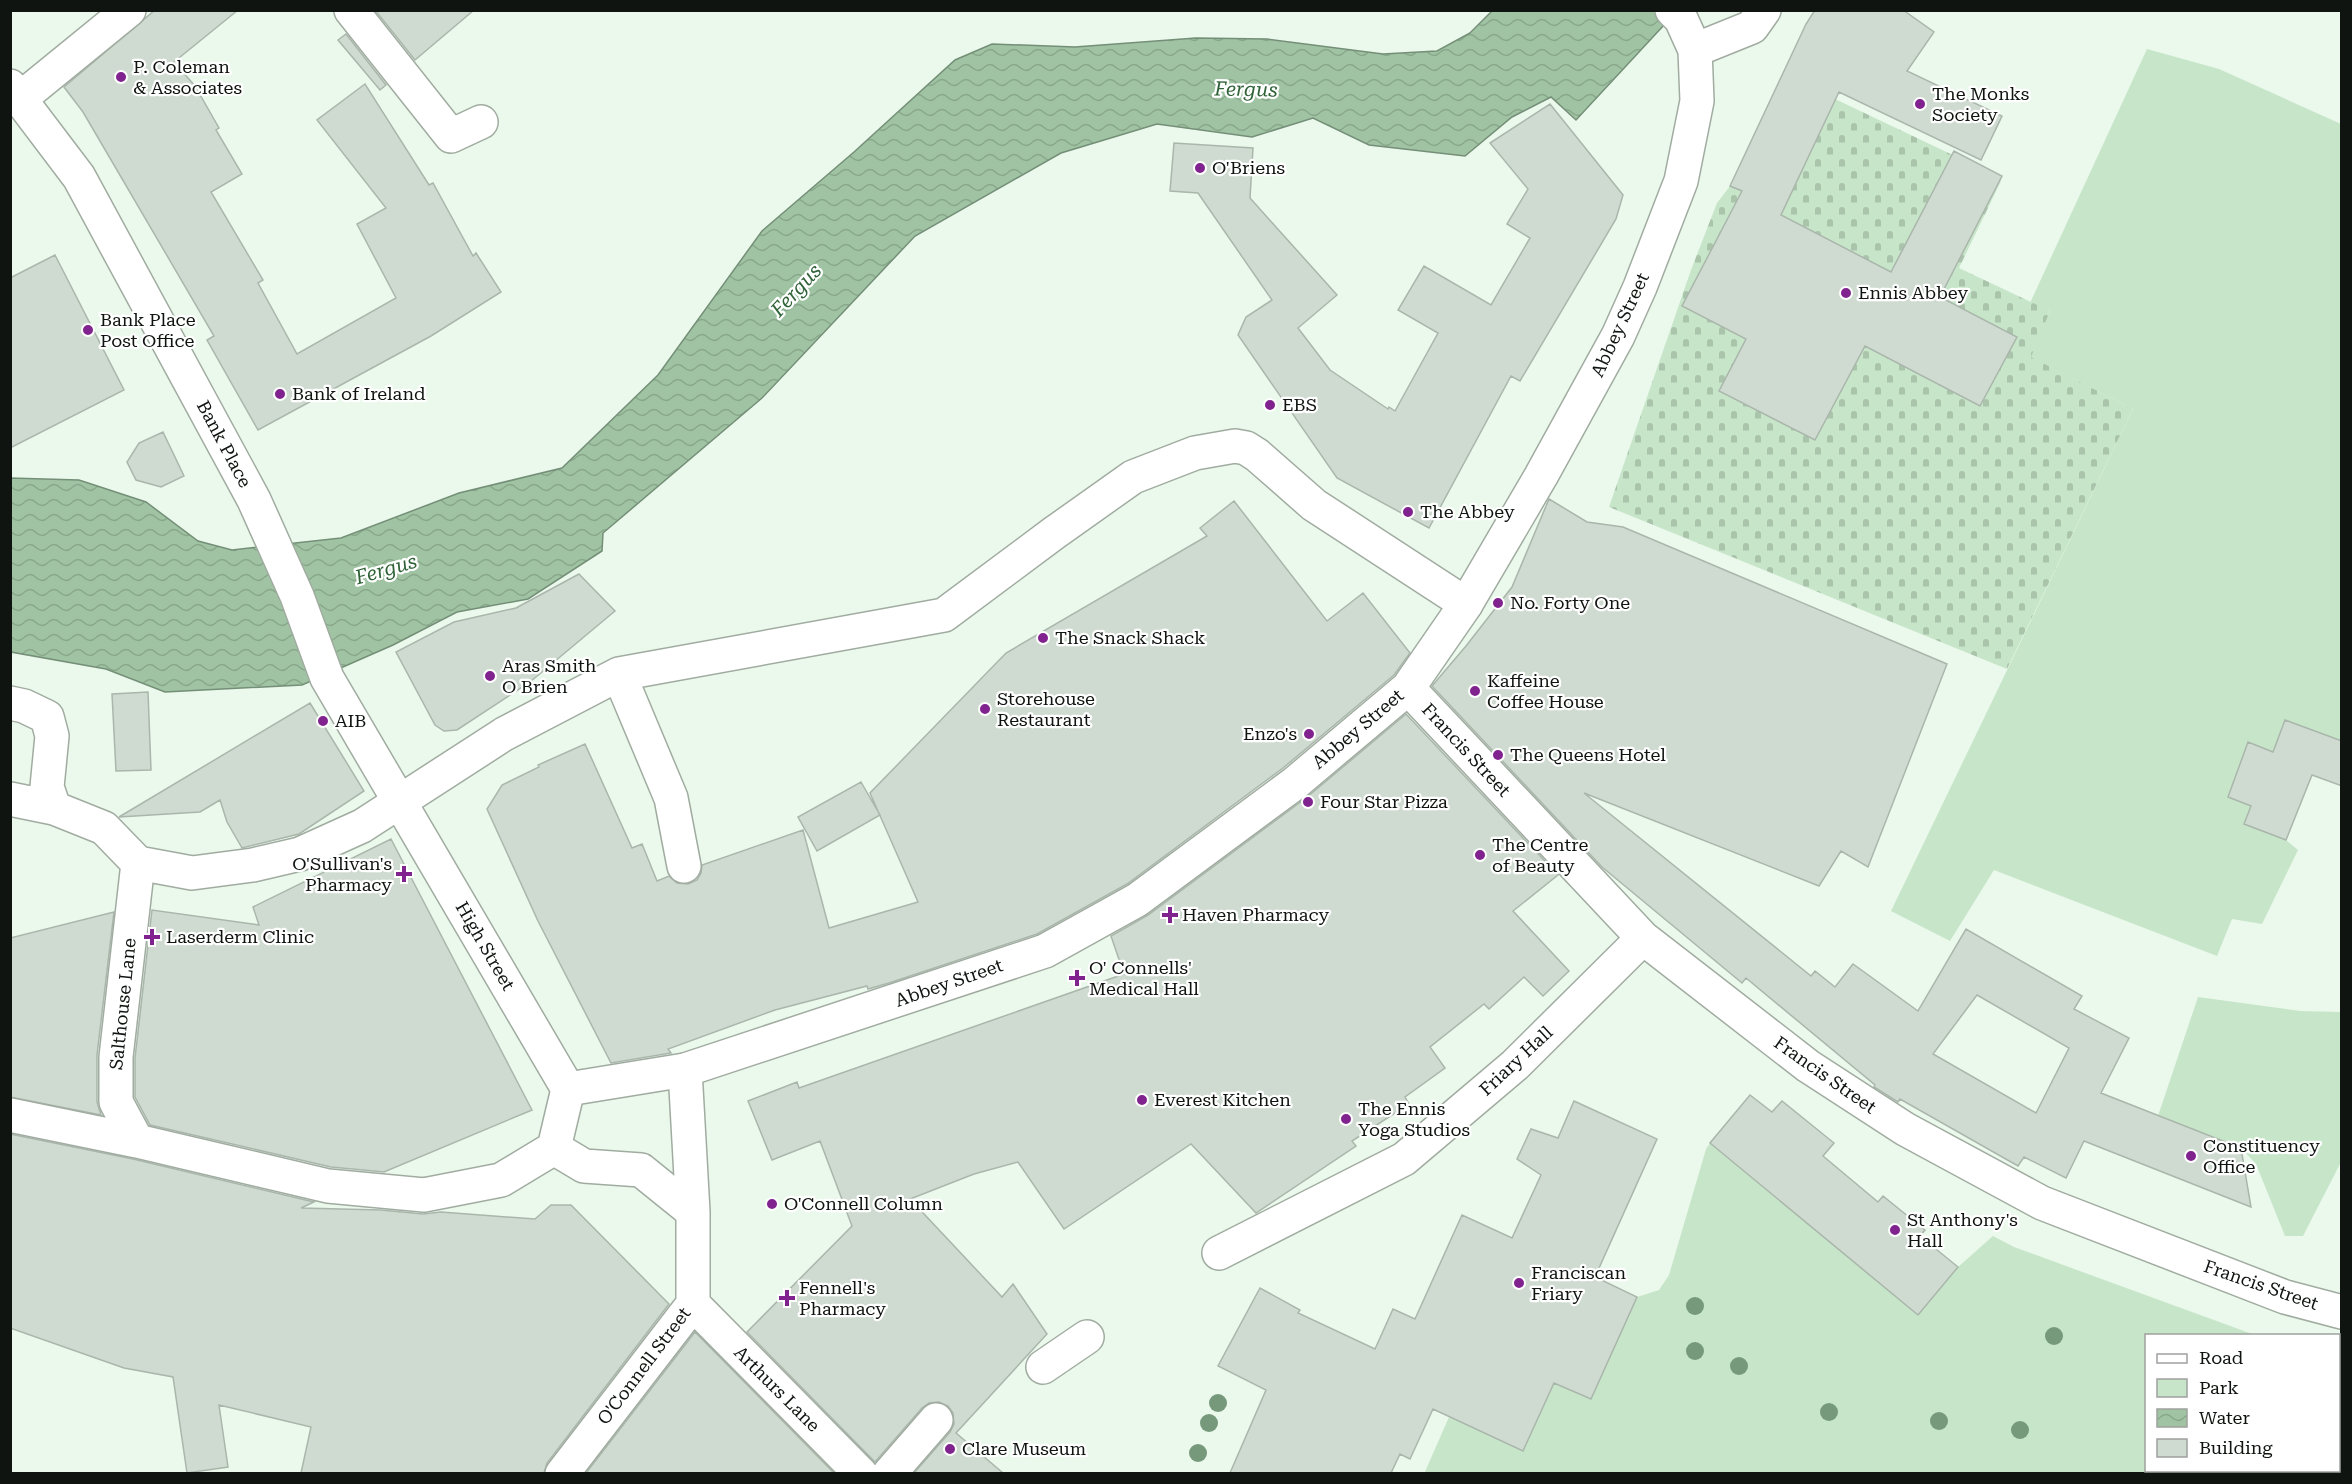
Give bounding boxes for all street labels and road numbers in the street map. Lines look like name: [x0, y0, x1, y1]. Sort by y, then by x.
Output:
street label: Abbey Street: [1586, 269, 1653, 380]
street label: Bank Place: [193, 397, 256, 491]
street label: Abbey Street: [1308, 684, 1408, 773]
street label: Francis Street: [1418, 699, 1515, 801]
street label: High Street: [452, 898, 519, 994]
street label: Salthouse Lane: [105, 937, 140, 1071]
street label: Abbey Street: [892, 954, 1006, 1011]
street label: Friary Hall: [1475, 1021, 1557, 1100]
street label: Francis Street: [1770, 1032, 1881, 1118]
street label: Francis Street: [2201, 1255, 2321, 1314]
street label: O'Connell Street: [593, 1303, 695, 1429]
street label: Arthurs Lane: [730, 1341, 825, 1436]

